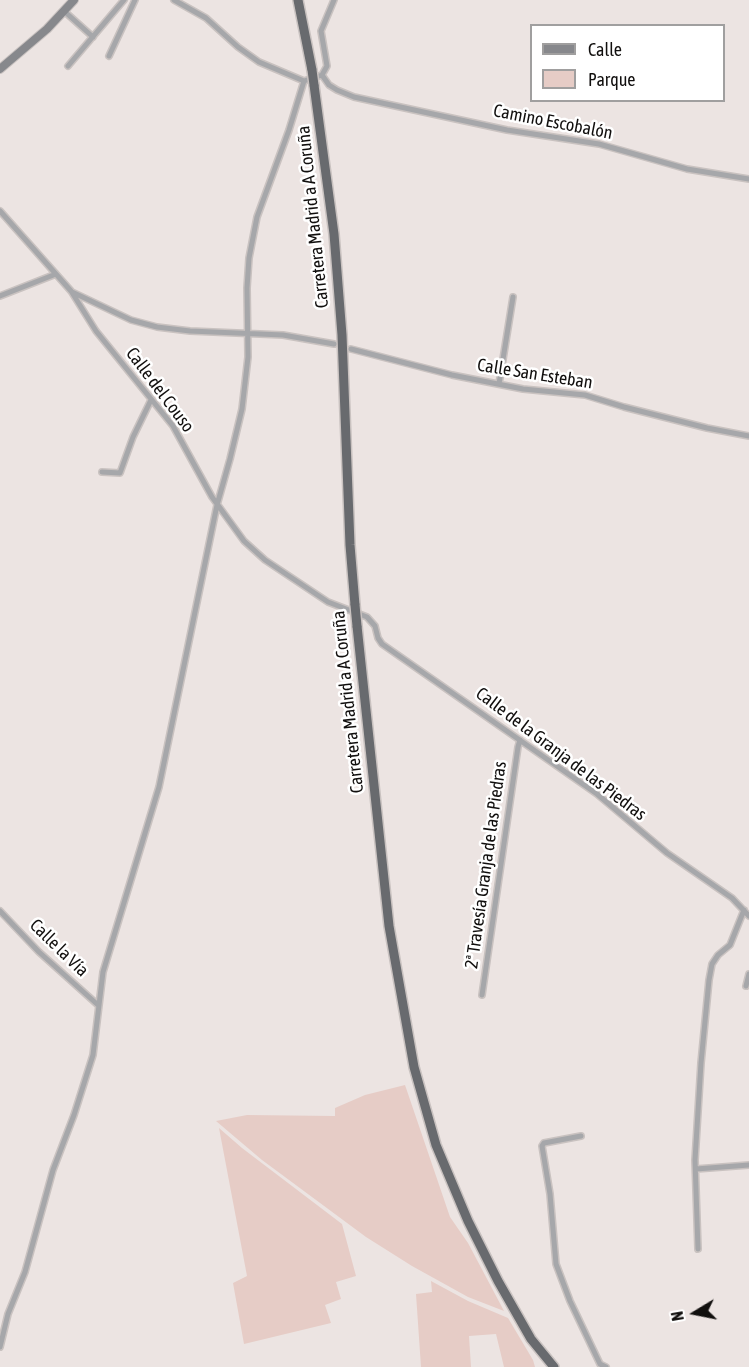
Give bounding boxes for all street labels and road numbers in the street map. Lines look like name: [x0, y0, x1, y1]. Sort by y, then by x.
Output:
street label: Camino Escobalón: [492, 100, 614, 144]
street label: Carretera Madrid a A Coruña: [293, 125, 333, 309]
street label: Calle del Couso: [121, 343, 199, 437]
street label: Calle San Esteban: [476, 354, 594, 394]
street label: Carretera Madrid a A Coruña: [328, 610, 368, 794]
street label: Calle de la Granja de las Piedras: [472, 683, 650, 825]
street label: 2ª Travesía Granja de las Piedras: [461, 760, 511, 970]
street label: Calle la Vía: [25, 915, 93, 981]

